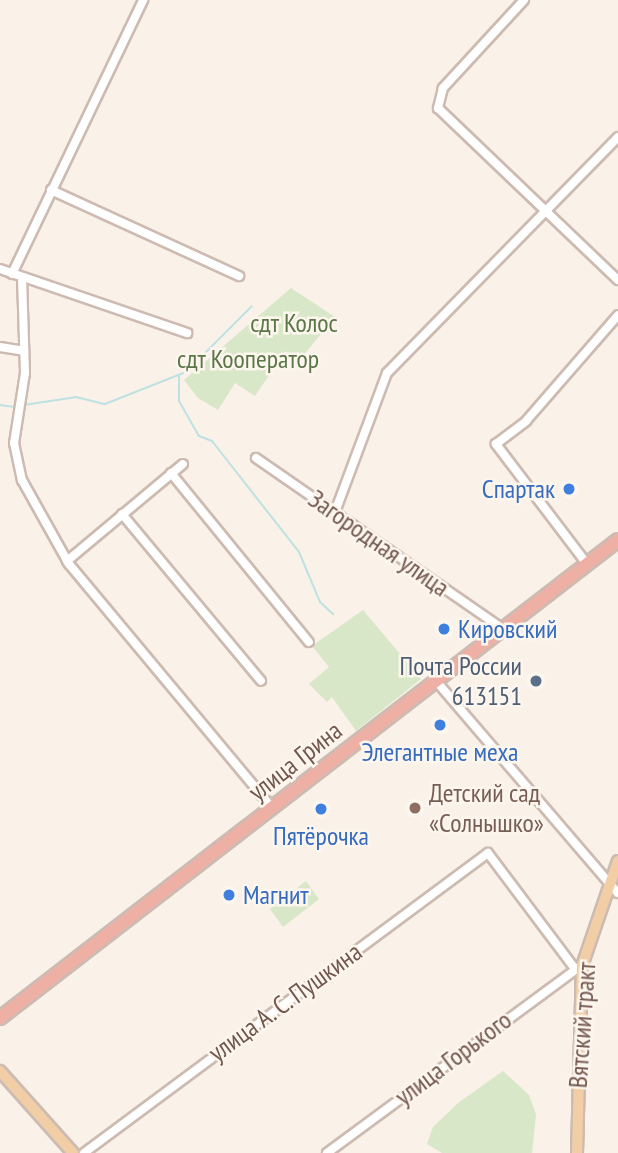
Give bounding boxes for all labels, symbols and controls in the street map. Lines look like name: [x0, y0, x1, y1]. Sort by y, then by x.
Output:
park label: сдт Колос: [250, 307, 338, 339]
park label: сдт Кооператор: [177, 343, 319, 375]
place label: Спартак: [482, 473, 555, 505]
marker: Спартак: [561, 481, 577, 497]
street label: Загородная улица: [303, 483, 455, 603]
place label: Кировский: [458, 613, 557, 645]
marker: Кировский: [436, 621, 452, 637]
place label: Почта России 613151: [399, 650, 522, 712]
marker: Почта России 613151: [528, 673, 544, 689]
street label: улица Грина: [242, 715, 348, 807]
marker: Элегантные меха: [432, 717, 448, 733]
place label: Элегантные меха: [362, 736, 518, 768]
place label: Детский сад «Солнышко»: [429, 777, 544, 838]
marker: Детский сад «Солнышко»: [407, 800, 423, 816]
marker: Пятёрочка: [313, 801, 329, 817]
place label: Пятёрочка: [273, 820, 369, 852]
place label: Магнит: [243, 879, 309, 911]
marker: Магнит: [221, 887, 237, 903]
street label: улица А. С. Пушкина: [201, 935, 369, 1069]
street label: Вятский тракт: [562, 961, 602, 1089]
street label: улица Горького: [389, 1004, 517, 1112]

